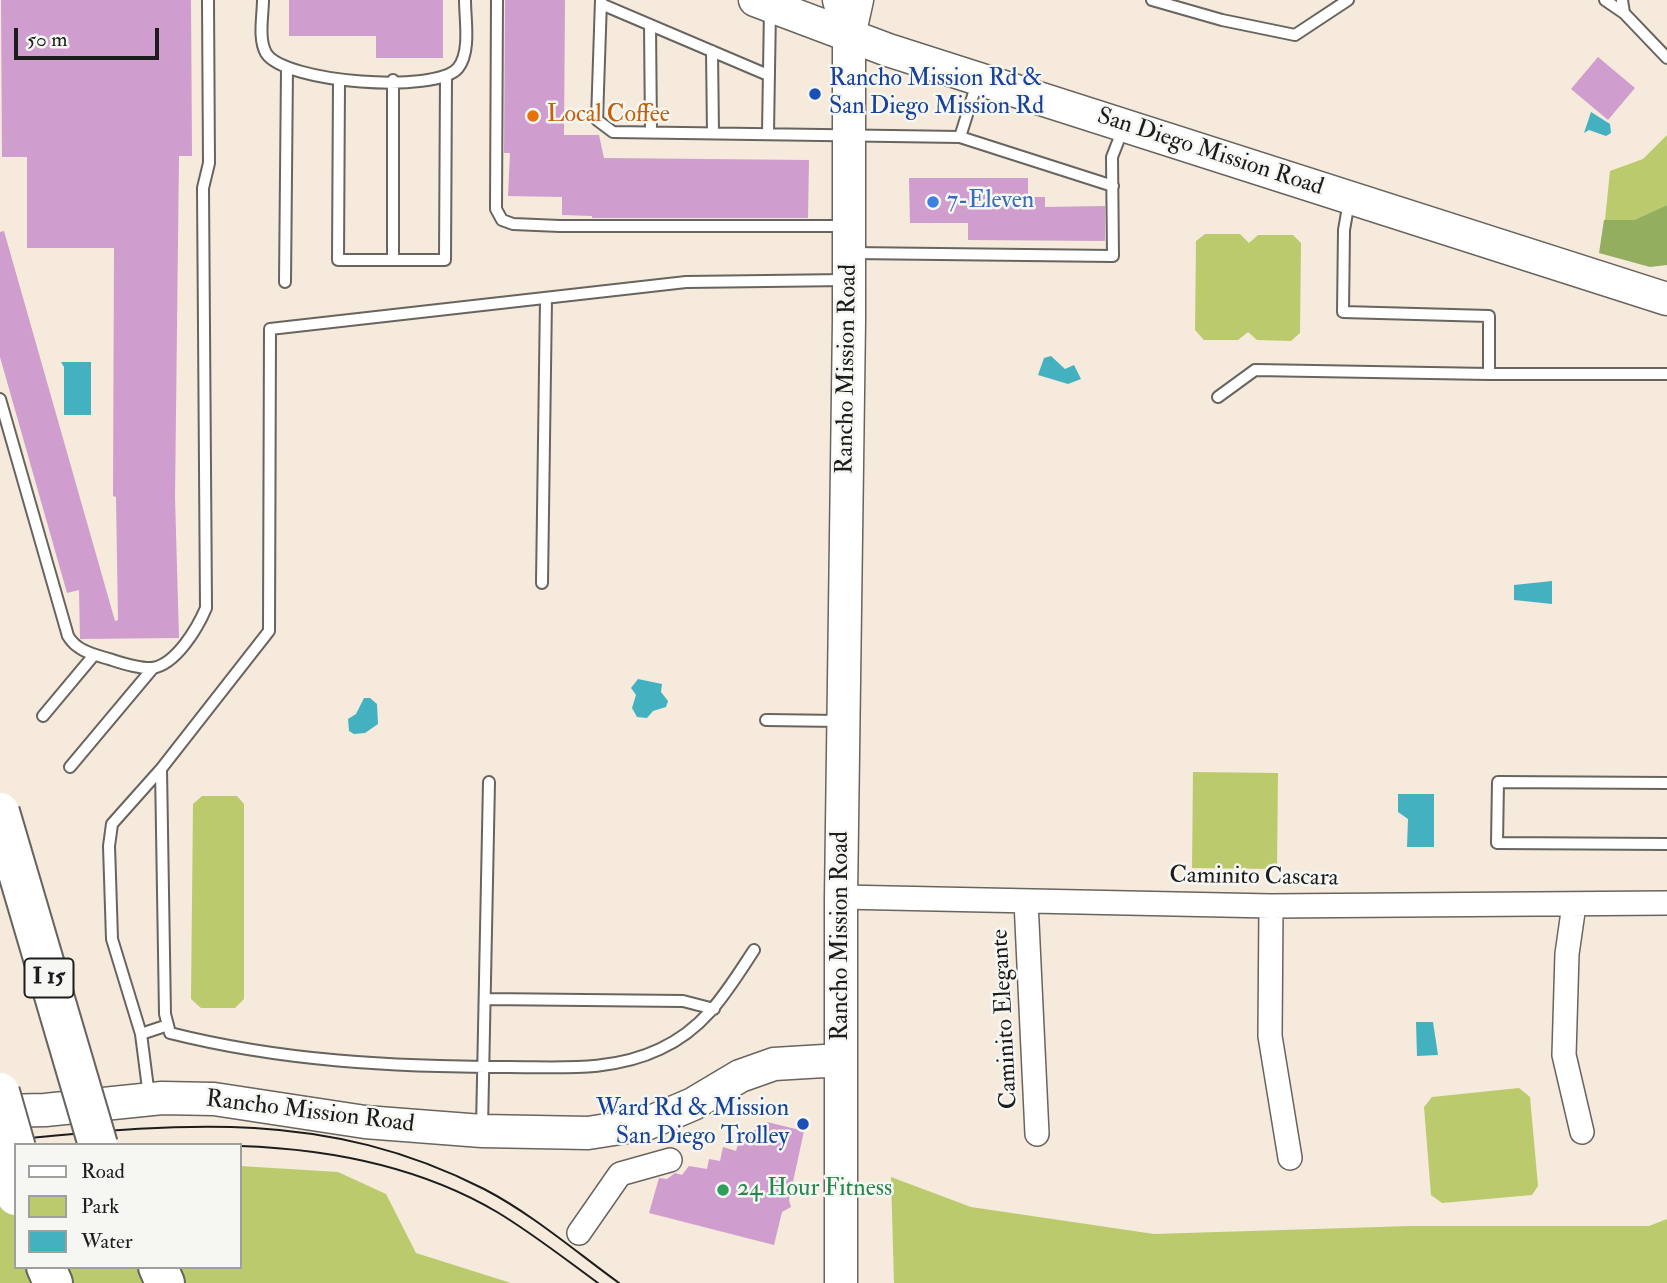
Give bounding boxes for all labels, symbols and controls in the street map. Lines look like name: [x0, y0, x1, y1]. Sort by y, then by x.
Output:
scale bar: [18, 14, 163, 58]
text: 50 m: [27, 26, 68, 53]
place label: Rancho Mission Rd & San Diego Mission Rd: [829, 66, 1044, 122]
marker: Rancho Mission Rd & San Diego Mission Rd: [807, 86, 823, 102]
place label: Local Coffee: [547, 102, 670, 130]
street label: San Diego Mission Road: [1093, 103, 1327, 203]
marker: Local Coffee: [525, 108, 541, 124]
place label: 7-Eleven: [947, 188, 1034, 216]
marker: 7-Eleven: [925, 194, 941, 210]
street label: Rancho Mission Road: [832, 264, 864, 474]
street label: Rancho Mission Road: [828, 831, 856, 1041]
street label: Caminito Cascara: [1169, 862, 1339, 894]
street label: Caminito Elegante: [987, 928, 1025, 1110]
road number: I 15: [24, 959, 74, 998]
street label: Rancho Mission Road: [204, 1086, 416, 1140]
place label: Ward Rd & Mission San Diego Trolley: [596, 1096, 789, 1152]
marker: Ward Rd & Mission San Diego Trolley: [795, 1116, 811, 1132]
legend: [14, 1143, 242, 1269]
text: Road: [81, 1158, 125, 1185]
place label: 24 Hour Fitness: [737, 1176, 892, 1204]
marker: 24 Hour Fitness: [715, 1182, 731, 1198]
text: Park: [81, 1193, 119, 1220]
text: Water: [81, 1228, 133, 1255]

